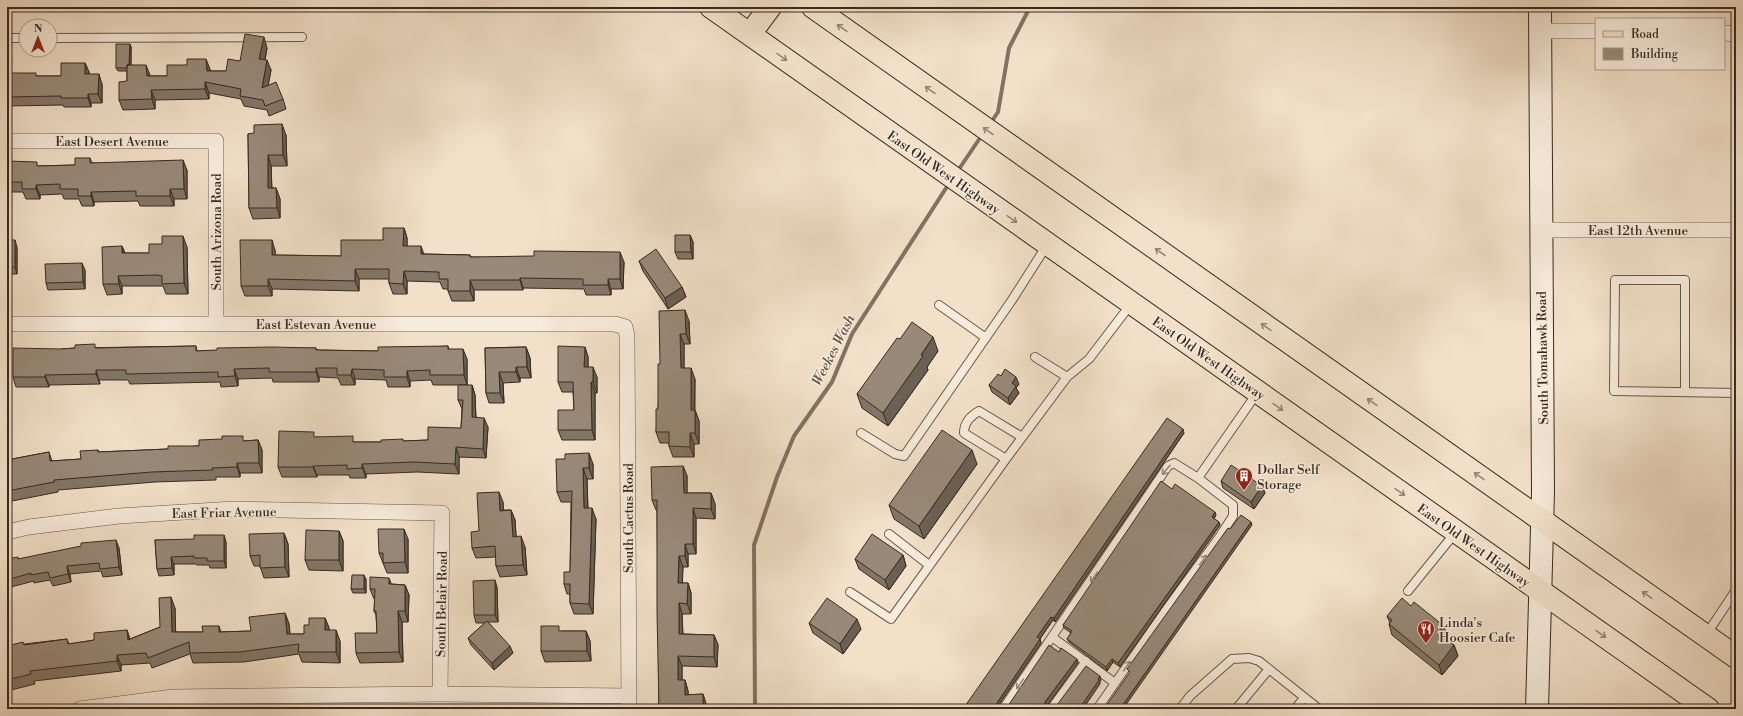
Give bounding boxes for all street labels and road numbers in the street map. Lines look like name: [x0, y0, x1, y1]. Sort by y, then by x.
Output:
street label: East Old West Highway: [884, 128, 1004, 218]
street label: East Desert Avenue: [55, 134, 169, 150]
street label: South Arizona Road: [209, 173, 225, 291]
street label: East 12th Avenue: [1588, 223, 1688, 239]
street label: South Tomahawk Road: [1534, 291, 1552, 425]
street label: East Old West Highway: [1149, 314, 1269, 404]
street label: East Estevan Avenue: [256, 317, 377, 333]
street label: South Cactus Road: [621, 462, 637, 573]
street label: East Old West Highway: [1414, 501, 1534, 591]
street label: East Friar Avenue: [171, 504, 277, 522]
street label: South Belair Road: [433, 550, 451, 657]

